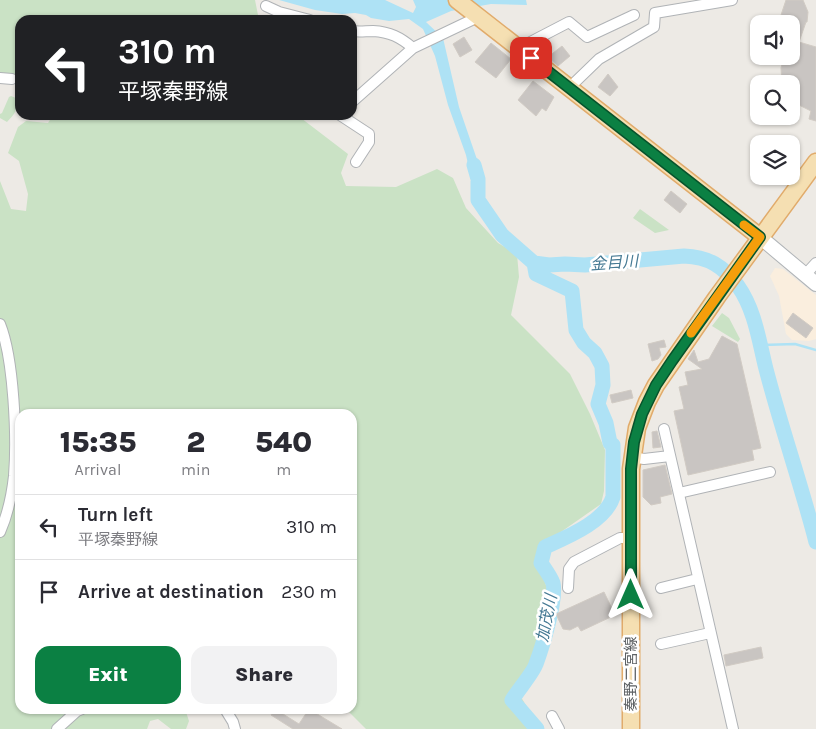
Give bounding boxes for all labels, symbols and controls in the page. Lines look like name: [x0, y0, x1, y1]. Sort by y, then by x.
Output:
map controls: [750, 15, 800, 185]
button: sound: [750, 15, 800, 65]
text: 310 m: [118, 31, 216, 72]
icon: left: [35, 35, 100, 100]
pin: [510, 37, 552, 79]
icon: arrive: [517, 44, 545, 72]
button: search: [750, 75, 800, 125]
text: 平塚秦野線: [118, 79, 228, 105]
button: layers: [750, 135, 800, 185]
water label: 金目川: [589, 251, 641, 274]
text: 15:35: [60, 424, 136, 460]
text: 2: [186, 424, 205, 460]
text: 540: [255, 424, 312, 460]
text: Arrival: [75, 460, 121, 479]
text: min: [181, 460, 210, 479]
text: m: [276, 460, 291, 479]
text: Turn left: [78, 504, 153, 526]
icon: left: [35, 513, 63, 541]
text: 310 m: [286, 516, 337, 538]
text: 平塚秦野線: [78, 530, 158, 549]
position arrow: [604, 568, 656, 620]
icon: arrive: [35, 578, 63, 606]
text: Arrive at destination: [78, 581, 264, 603]
text: 230 m: [281, 581, 337, 603]
water label: 加茂川: [533, 591, 561, 643]
street label: 秦野二宮線: [622, 636, 640, 712]
button: Exit: [35, 646, 181, 704]
button: Share: [191, 646, 337, 704]

